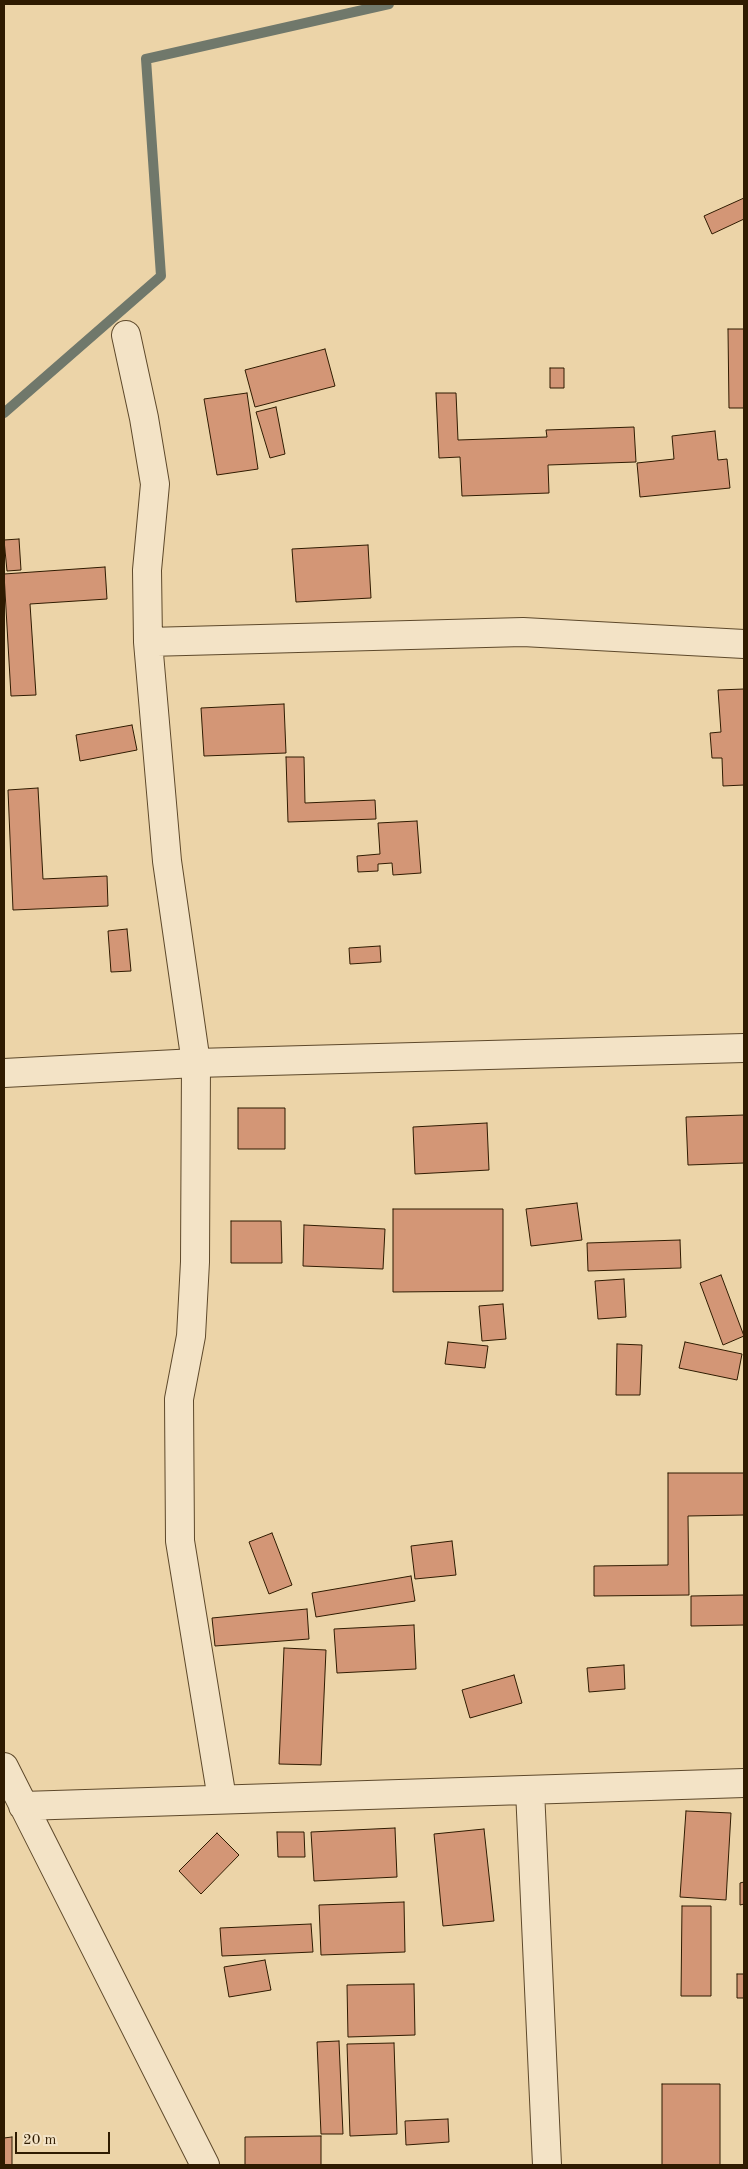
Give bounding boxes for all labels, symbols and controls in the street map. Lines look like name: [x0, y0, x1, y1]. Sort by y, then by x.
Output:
scale bar: [18, 2122, 112, 2154]
text: 20 m: [23, 2133, 57, 2148]

